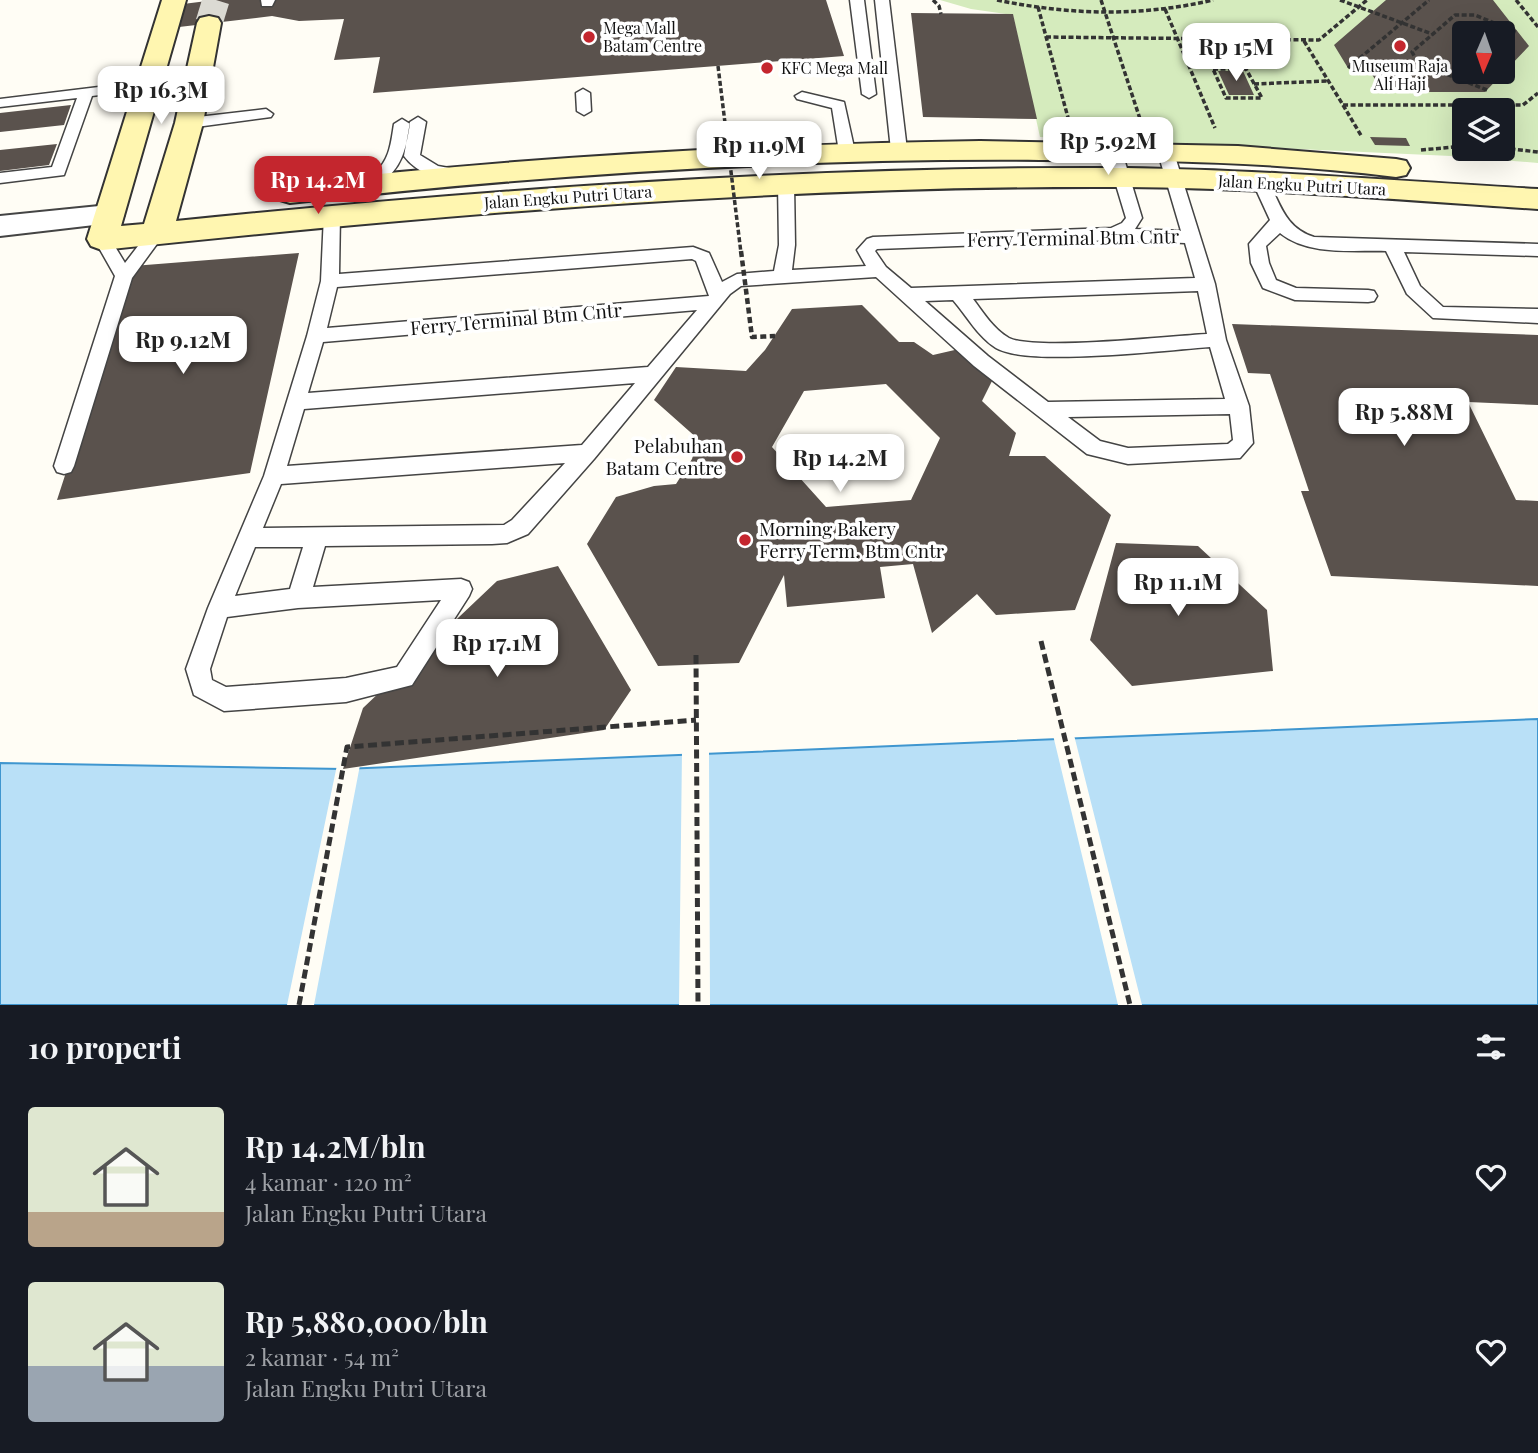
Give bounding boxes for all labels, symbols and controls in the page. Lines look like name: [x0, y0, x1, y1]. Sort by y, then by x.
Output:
place label: Mega Mall Batam Centre: [603, 17, 702, 56]
north arrow: [1452, 21, 1516, 84]
map controls: [1452, 21, 1515, 161]
pin: Rp 15M: [1179, 24, 1293, 83]
marker: Mega Mall Batam Centre: [581, 29, 597, 45]
text: Rp 15M: [1198, 30, 1274, 61]
marker: Museum Raja Ali Haji: [1392, 38, 1408, 54]
place label: Museum Raja Ali Haji: [1352, 55, 1448, 94]
place label: KFC Mega Mall: [781, 57, 889, 78]
marker: KFC Mega Mall: [759, 60, 775, 76]
pin: Rp 16.3M: [89, 66, 233, 126]
text: Rp 16.3M: [114, 73, 208, 104]
button: layers: [1452, 98, 1515, 161]
pin: Rp 5.92M: [1036, 118, 1180, 177]
pin: Rp 11.9M: [687, 122, 831, 181]
text: Rp 5.92M: [1059, 124, 1157, 155]
text: Rp 11.9M: [713, 128, 805, 159]
pin: Rp 14.2M: [246, 156, 390, 216]
text: Rp 14.2M: [270, 163, 366, 194]
street label: Jalan Engku Putri Utara: [1216, 170, 1387, 199]
street label: Jalan Engku Putri Utara: [482, 180, 653, 213]
street label: Ferry Terminal Btm Cntr: [967, 222, 1180, 252]
street label: Ferry Terminal Btm Cntr: [409, 296, 623, 340]
pin: Rp 9.12M: [111, 316, 255, 376]
text: Rp 9.12M: [135, 323, 231, 354]
pin: Rp 5.88M: [1332, 388, 1476, 448]
text: Rp 5.88M: [1355, 395, 1453, 426]
place label: Pelabuhan Batam Centre: [605, 432, 724, 480]
pin: Rp 14.2M: [768, 434, 912, 494]
text: Rp 14.2M: [792, 441, 888, 472]
marker: Pelabuhan Batam Centre: [729, 449, 745, 465]
place label: Morning Bakery Ferry Term. Btm Cntr: [759, 515, 945, 563]
marker: Morning Bakery Ferry Term. Btm Cntr: [737, 532, 753, 548]
pin: Rp 11.1M: [1106, 558, 1250, 618]
text: Rp 11.1M: [1133, 565, 1223, 596]
pin: Rp 17.1M: [425, 620, 569, 679]
text: Rp 17.1M: [452, 626, 542, 657]
text: 10 properti: [28, 1027, 181, 1067]
icon: filters: [1472, 1028, 1510, 1066]
text: Rp 14.2M/bln: [245, 1126, 426, 1166]
icon: home: [84, 1135, 168, 1219]
icon: heart: [1472, 1158, 1510, 1196]
text: 4 kamar · 120 m²: [245, 1166, 412, 1197]
text: Jalan Engku Putri Utara: [245, 1197, 487, 1228]
text: Rp 5,880,000/bln: [245, 1301, 488, 1341]
icon: home: [84, 1310, 168, 1394]
icon: heart: [1472, 1333, 1510, 1371]
text: 2 kamar · 54 m²: [245, 1341, 399, 1372]
text: Jalan Engku Putri Utara: [245, 1372, 487, 1403]

